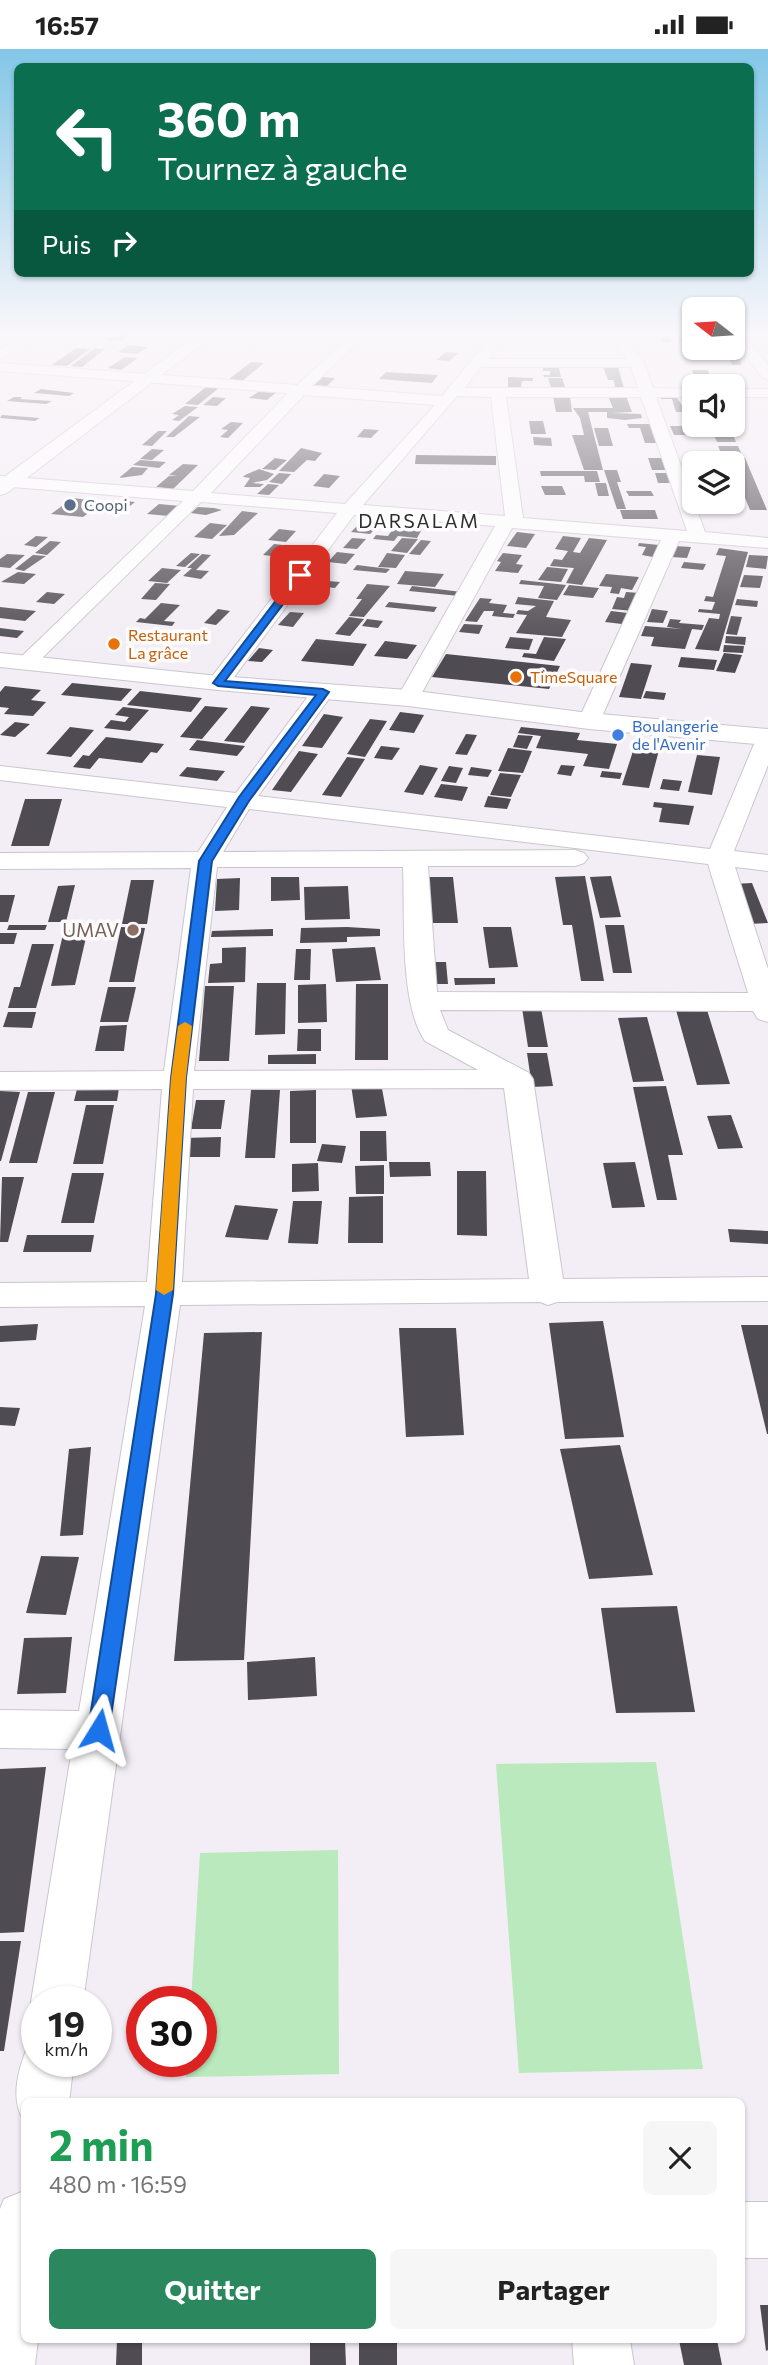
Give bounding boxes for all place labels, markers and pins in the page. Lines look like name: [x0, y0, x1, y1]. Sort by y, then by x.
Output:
place label: Coopi: [84, 495, 128, 514]
marker: Coopi: [62, 497, 78, 513]
pin: [270, 545, 330, 605]
place label: Restaurant La grâce: [128, 625, 209, 662]
marker: Restaurant La grâce: [106, 636, 122, 652]
place label: TimeSquare: [530, 667, 617, 686]
marker: TimeSquare: [508, 669, 524, 685]
place label: Boulangerie de l'Avenir: [632, 716, 718, 753]
marker: Boulangerie de l'Avenir: [610, 727, 626, 743]
place label: UMAV: [62, 918, 119, 941]
marker: UMAV: [125, 922, 141, 938]

